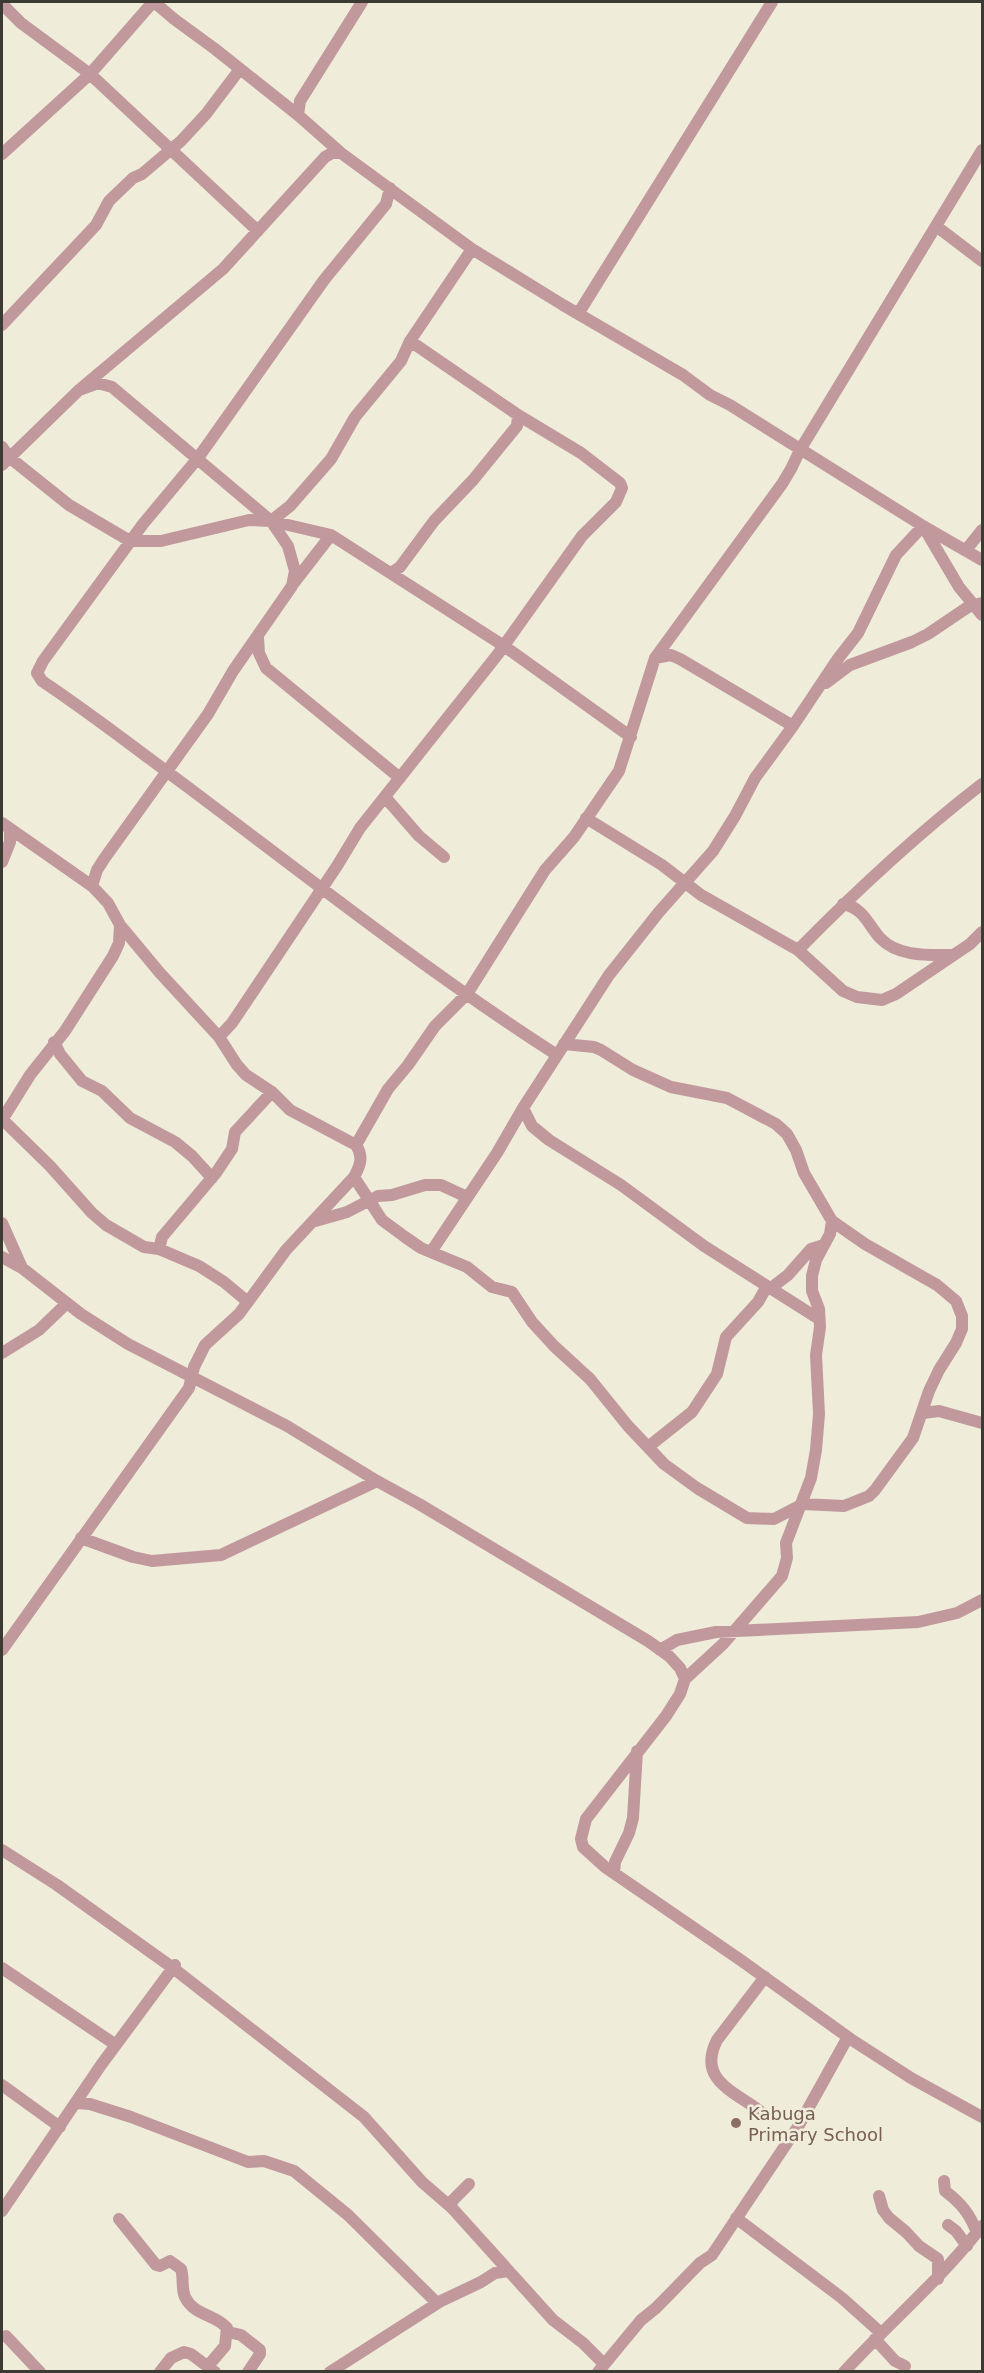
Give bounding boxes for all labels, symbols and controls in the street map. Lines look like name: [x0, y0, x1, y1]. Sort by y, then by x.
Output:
place label: Kabuga Primary School: [748, 2103, 883, 2145]
marker: Kabuga Primary School: [729, 2116, 743, 2130]

